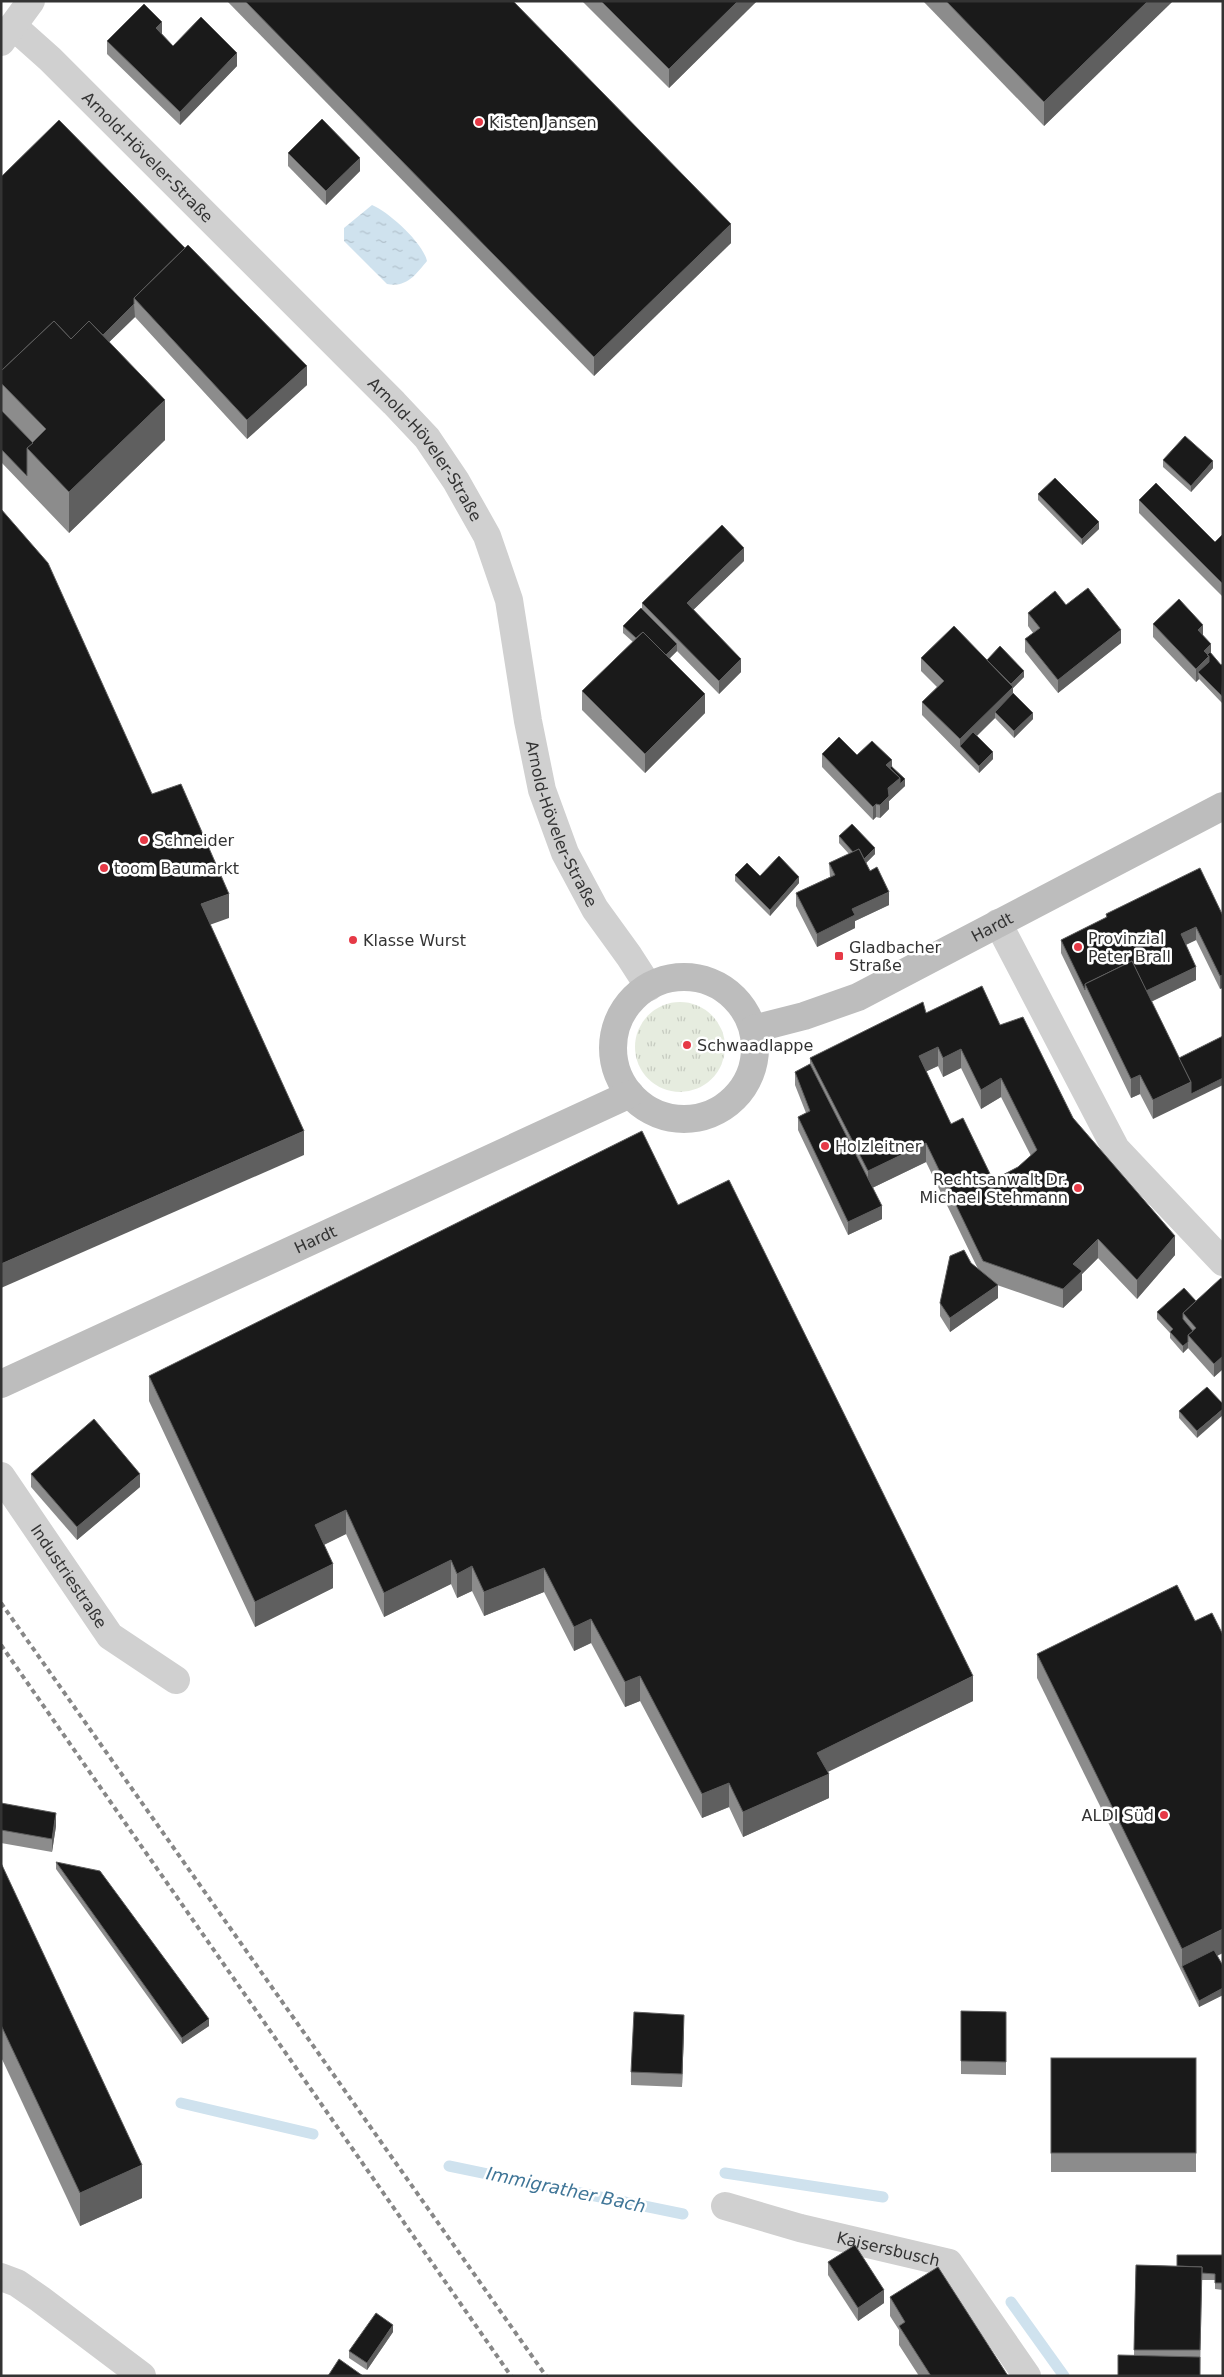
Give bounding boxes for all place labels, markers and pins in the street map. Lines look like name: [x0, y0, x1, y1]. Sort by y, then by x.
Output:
place label: Kisten Jansen: [489, 113, 597, 132]
marker: Kisten Jansen: [473, 116, 485, 128]
place label: Schneider: [154, 831, 235, 850]
marker: Schneider: [138, 834, 150, 846]
place label: toom Baumarkt: [114, 859, 239, 878]
marker: toom Baumarkt: [98, 862, 110, 874]
place label: Provinzial Peter Brall: [1088, 929, 1171, 966]
place label: Klasse Wurst: [363, 931, 466, 950]
marker: Klasse Wurst: [347, 934, 359, 946]
place label: Gladbacher Straße: [849, 938, 942, 975]
marker: Provinzial Peter Brall: [1072, 941, 1084, 953]
marker: Gladbacher Straße: [833, 950, 845, 962]
place label: Schwaadlappe: [697, 1036, 813, 1055]
marker: Schwaadlappe: [681, 1039, 693, 1051]
place label: Holzleitner: [835, 1137, 922, 1156]
marker: Holzleitner: [819, 1140, 831, 1152]
place label: Rechtsanwalt Dr. Michael Stehmann: [920, 1170, 1068, 1207]
marker: Rechtsanwalt Dr. Michael Stehmann: [1072, 1182, 1084, 1194]
place label: ALDI Süd: [1082, 1806, 1154, 1825]
marker: ALDI Süd: [1158, 1809, 1170, 1821]

